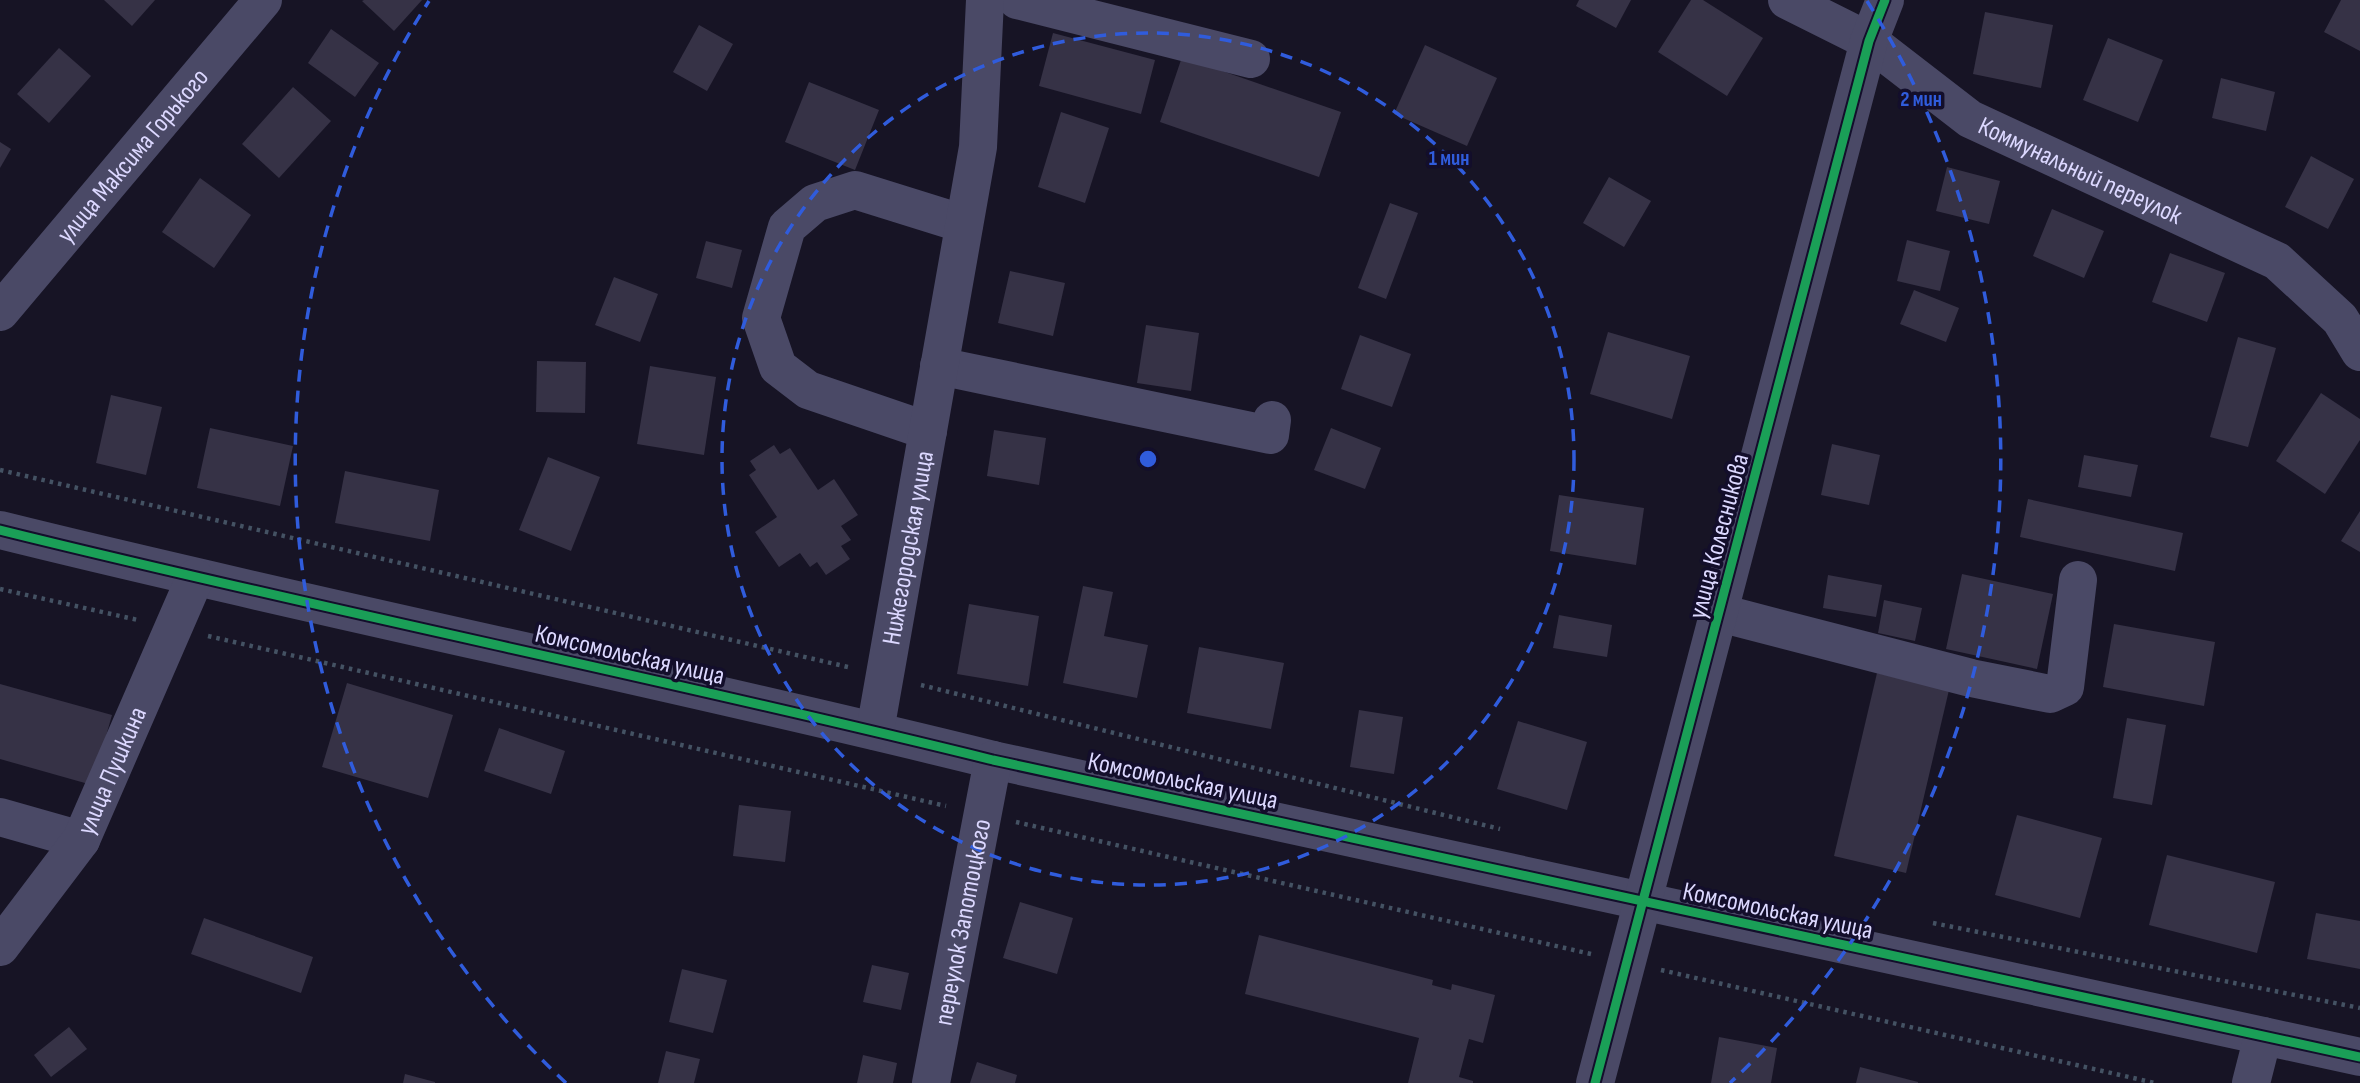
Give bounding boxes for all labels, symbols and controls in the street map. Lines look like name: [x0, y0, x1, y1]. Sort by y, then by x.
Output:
street label: улица Максима Горького: [51, 63, 216, 250]
text: 2 мин: [1900, 87, 1942, 112]
street label: Коммунальный переулок: [1973, 111, 2187, 232]
text: 1 мин: [1429, 146, 1469, 171]
centre of rings: [1136, 447, 1160, 471]
street label: Нижегородская улица: [876, 449, 941, 648]
street label: улица Колесникова: [1682, 450, 1756, 622]
street label: Комсомольская улица: [532, 619, 727, 692]
street label: улица Пушкина: [71, 702, 154, 840]
street label: Комсомольская улица: [1085, 746, 1281, 817]
street label: переулок Запотоцкого: [928, 817, 998, 1028]
street label: Комсомольская улица: [1680, 876, 1876, 947]

